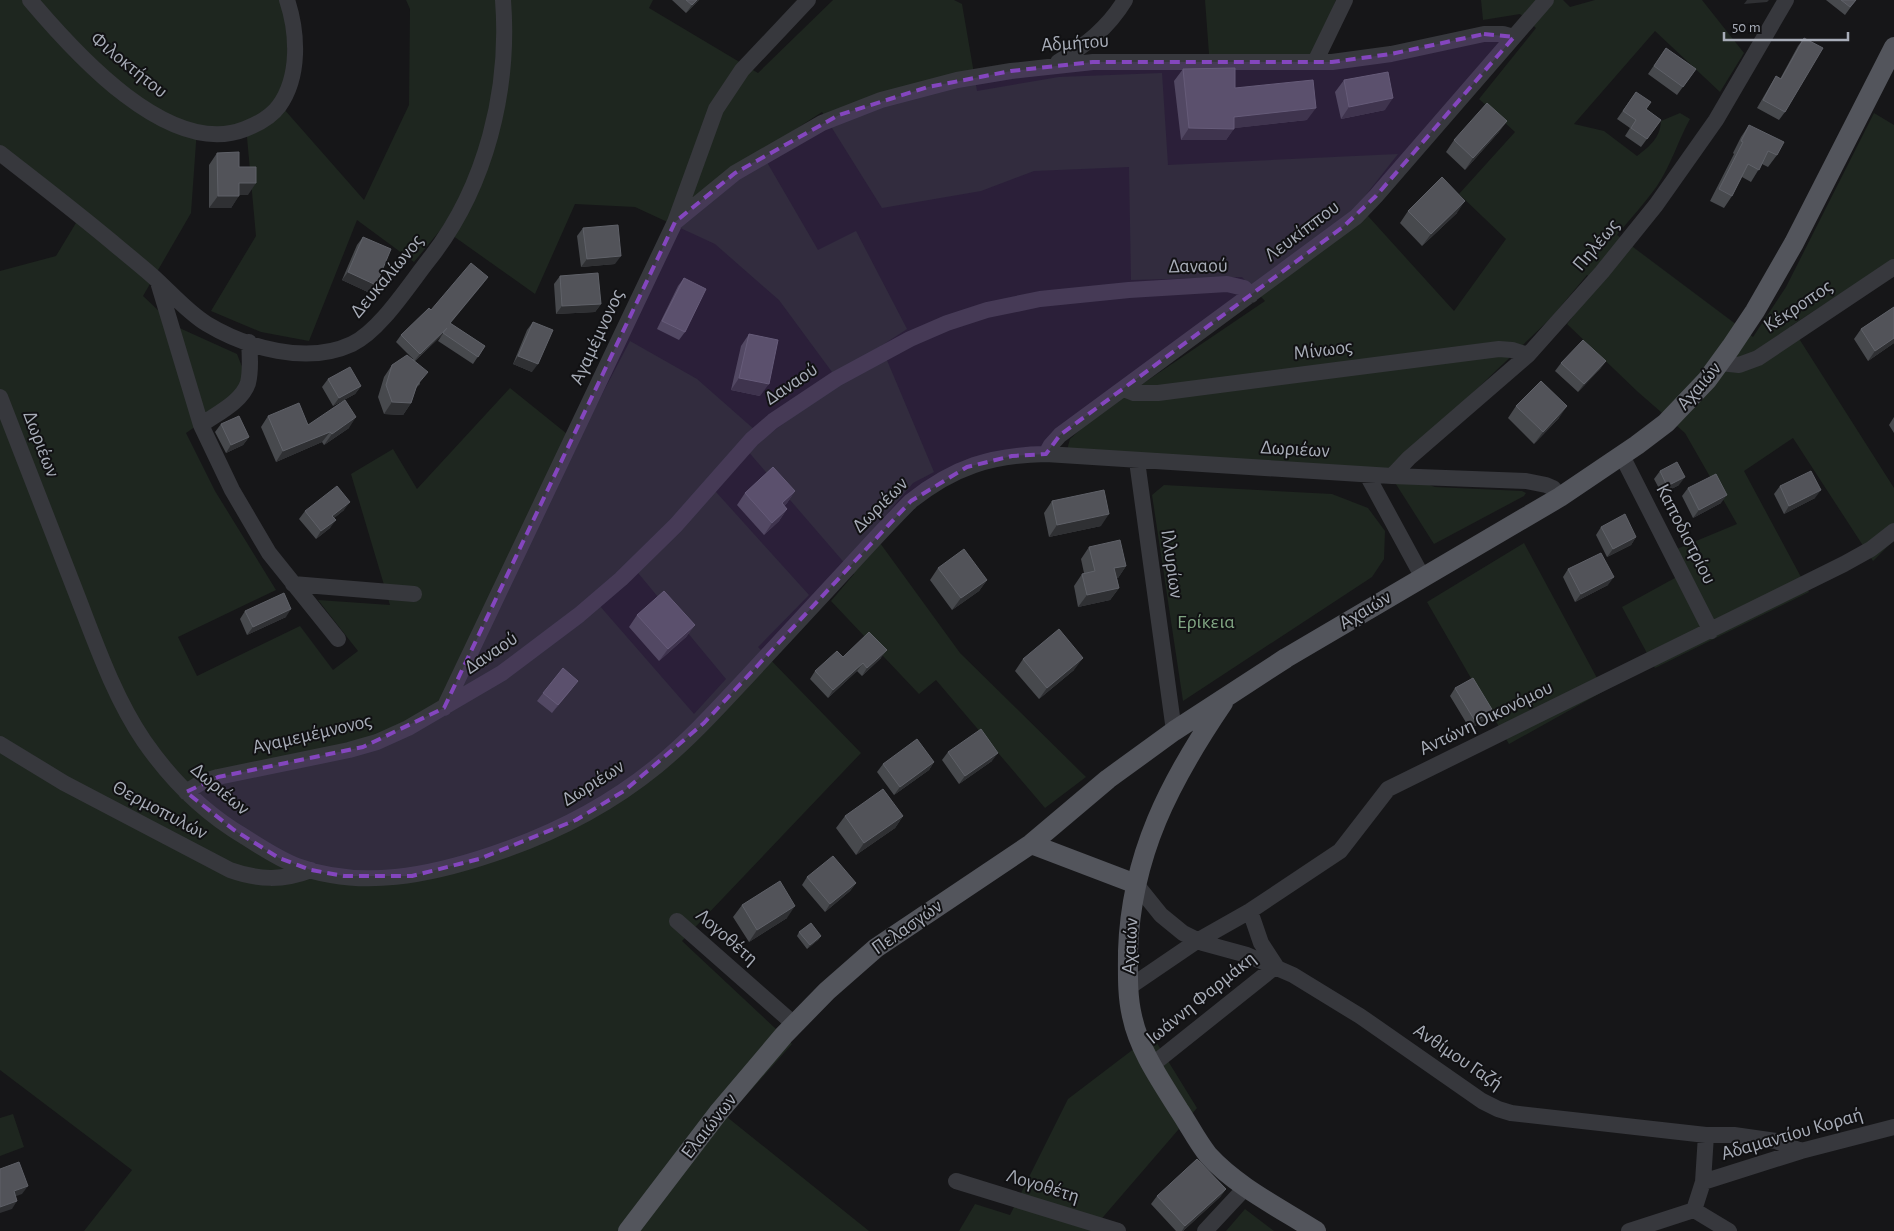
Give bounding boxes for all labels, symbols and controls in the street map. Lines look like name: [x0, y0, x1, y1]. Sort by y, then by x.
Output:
scale bar: [1724, 10, 1848, 42]
text: 50 m: [1732, 20, 1761, 35]
street label: Φιλοκτήτου: [87, 28, 171, 102]
street label: Αδμήτου: [1040, 31, 1110, 55]
street label: Λευκίππου: [1261, 197, 1343, 265]
street label: Πηλέως: [1569, 215, 1624, 275]
street label: Δευκαλίωνος: [347, 230, 428, 321]
street label: Δαναού: [1168, 255, 1228, 277]
street label: Κέκροπος: [1760, 276, 1836, 336]
street label: Αγαμέμνονος: [566, 286, 628, 388]
street label: Μίνωος: [1292, 336, 1354, 364]
street label: Αχαιών: [1673, 358, 1725, 414]
street label: Δαναού: [761, 359, 821, 409]
street label: Δωριέων: [19, 408, 63, 480]
street label: Δωριέων: [1260, 437, 1330, 461]
street label: Δωριέων: [848, 473, 912, 537]
street label: Καποδιστρίου: [1652, 481, 1720, 587]
street label: Ιλλυρίων: [1157, 528, 1187, 600]
street label: Αχαιών: [1336, 587, 1394, 633]
park label: Ερίκεια: [1177, 612, 1235, 632]
street label: Δαναού: [461, 628, 521, 678]
street label: Αντώνη Οικονόμου: [1416, 677, 1556, 759]
street label: Αγαμεμέμνονος: [250, 710, 374, 757]
street label: Δωριέων: [558, 756, 628, 810]
street label: Δωριέων: [187, 759, 253, 819]
street label: Θερμοπυλών: [109, 777, 211, 843]
street label: Πελασγών: [868, 896, 946, 958]
street label: Λογοθέτη: [692, 905, 762, 969]
street label: Αχαιών: [1119, 917, 1141, 975]
street label: Ιωάννη Φαρμάκη: [1142, 948, 1260, 1048]
street label: Ανθίμου Γαζή: [1410, 1020, 1506, 1094]
street label: Ελαιώνων: [677, 1090, 741, 1162]
street label: Αδαμαντίου Κοραή: [1719, 1104, 1865, 1164]
street label: Λογοθέτη: [1004, 1165, 1082, 1207]

